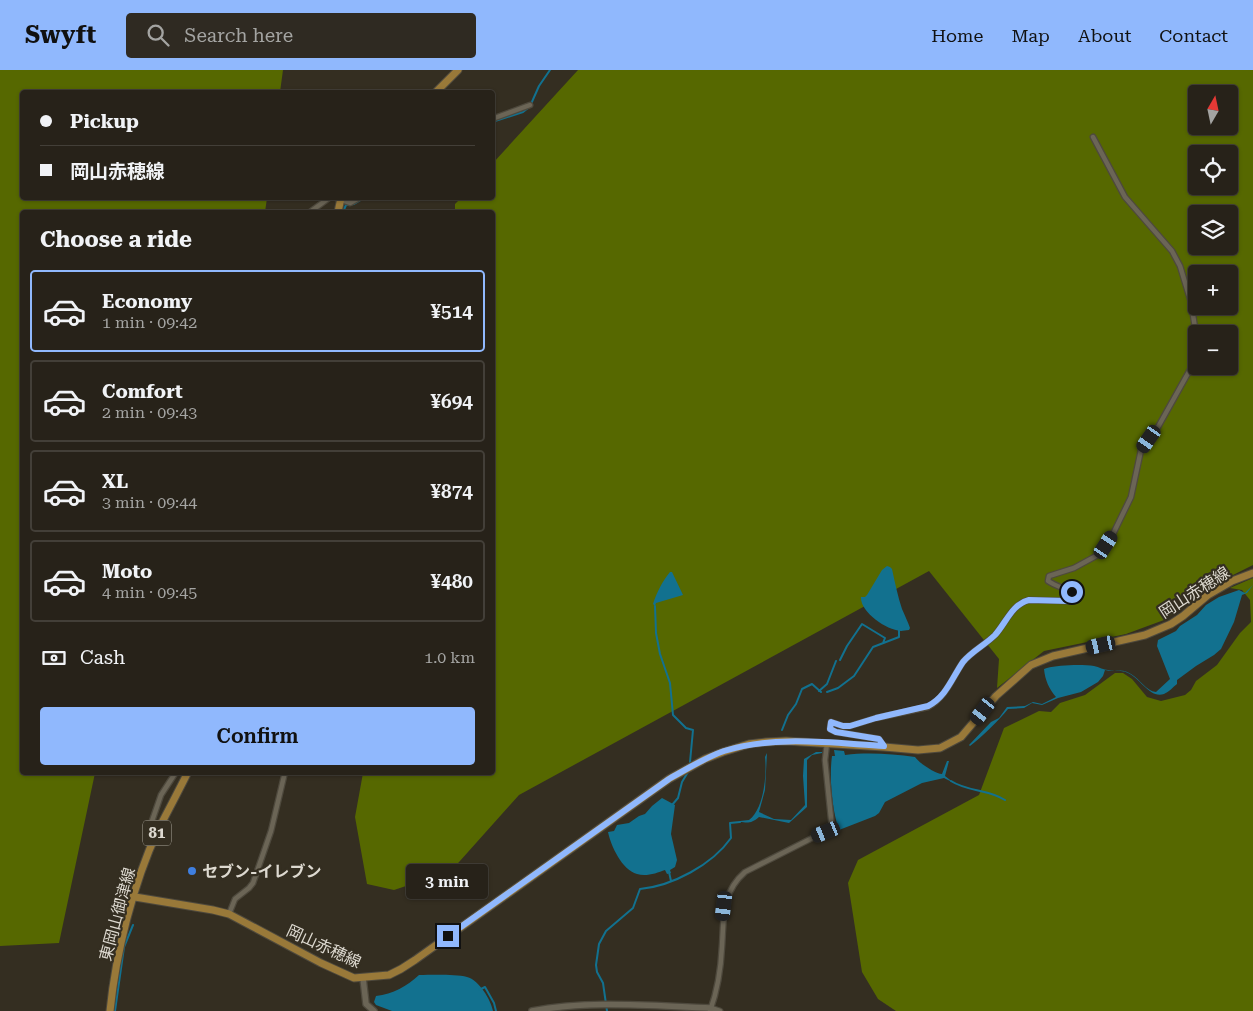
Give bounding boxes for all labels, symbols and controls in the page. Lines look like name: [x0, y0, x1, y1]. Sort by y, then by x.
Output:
search box: [126, 13, 476, 58]
text: Swyft: [25, 21, 96, 49]
icon: search: [144, 21, 172, 49]
text: Search here: [184, 24, 293, 47]
text: Home: [931, 25, 983, 46]
text: Map: [1011, 25, 1050, 46]
text: About: [1078, 25, 1131, 46]
text: Contact: [1159, 25, 1228, 46]
north arrow: [1188, 85, 1238, 135]
map controls: [1188, 85, 1238, 375]
text: Pickup: [70, 110, 139, 133]
button: locate: [1188, 145, 1238, 195]
text: 岡山赤穂線: [70, 160, 165, 183]
button: layers: [1188, 205, 1238, 255]
text: Choose a ride: [40, 227, 192, 252]
button: +: [1188, 265, 1238, 315]
icon: car: [42, 289, 87, 334]
text: Economy: [102, 290, 192, 313]
text: ¥514: [430, 300, 473, 323]
text: 1 min · 09:42: [102, 313, 197, 332]
button: −: [1188, 325, 1238, 375]
icon: car: [42, 379, 87, 424]
text: Comfort: [102, 380, 183, 403]
text: ¥694: [430, 390, 473, 413]
text: 2 min · 09:43: [102, 403, 197, 422]
car: [1134, 422, 1163, 456]
icon: car: [42, 469, 87, 514]
text: XL: [102, 470, 128, 493]
text: ¥874: [430, 480, 473, 503]
text: 3 min · 09:44: [102, 493, 197, 512]
car: [1091, 528, 1120, 562]
icon: car: [42, 559, 87, 604]
text: Moto: [102, 560, 152, 583]
street label: 岡山赤穂線: [1156, 563, 1233, 622]
text: ¥480: [430, 570, 473, 593]
route start: [1061, 581, 1083, 603]
text: 4 min · 09:45: [102, 583, 197, 602]
car: [1084, 634, 1117, 656]
icon: cash: [40, 644, 68, 672]
text: Cash: [80, 646, 125, 669]
text: 1.0 km: [424, 648, 475, 667]
car: [967, 695, 998, 727]
button: Confirm: [40, 707, 475, 765]
car: [809, 819, 842, 845]
road number: 81: [143, 820, 171, 846]
place label: セブン-イレブン: [202, 862, 321, 881]
callout: 3 min: [407, 864, 489, 898]
street label: 東岡山御津線: [96, 865, 139, 963]
marker: セブン-イレブン: [186, 865, 198, 877]
text: 3 min: [425, 872, 469, 891]
car: [714, 890, 733, 922]
street label: 岡山赤穂線: [284, 921, 364, 972]
route end: [437, 925, 459, 947]

